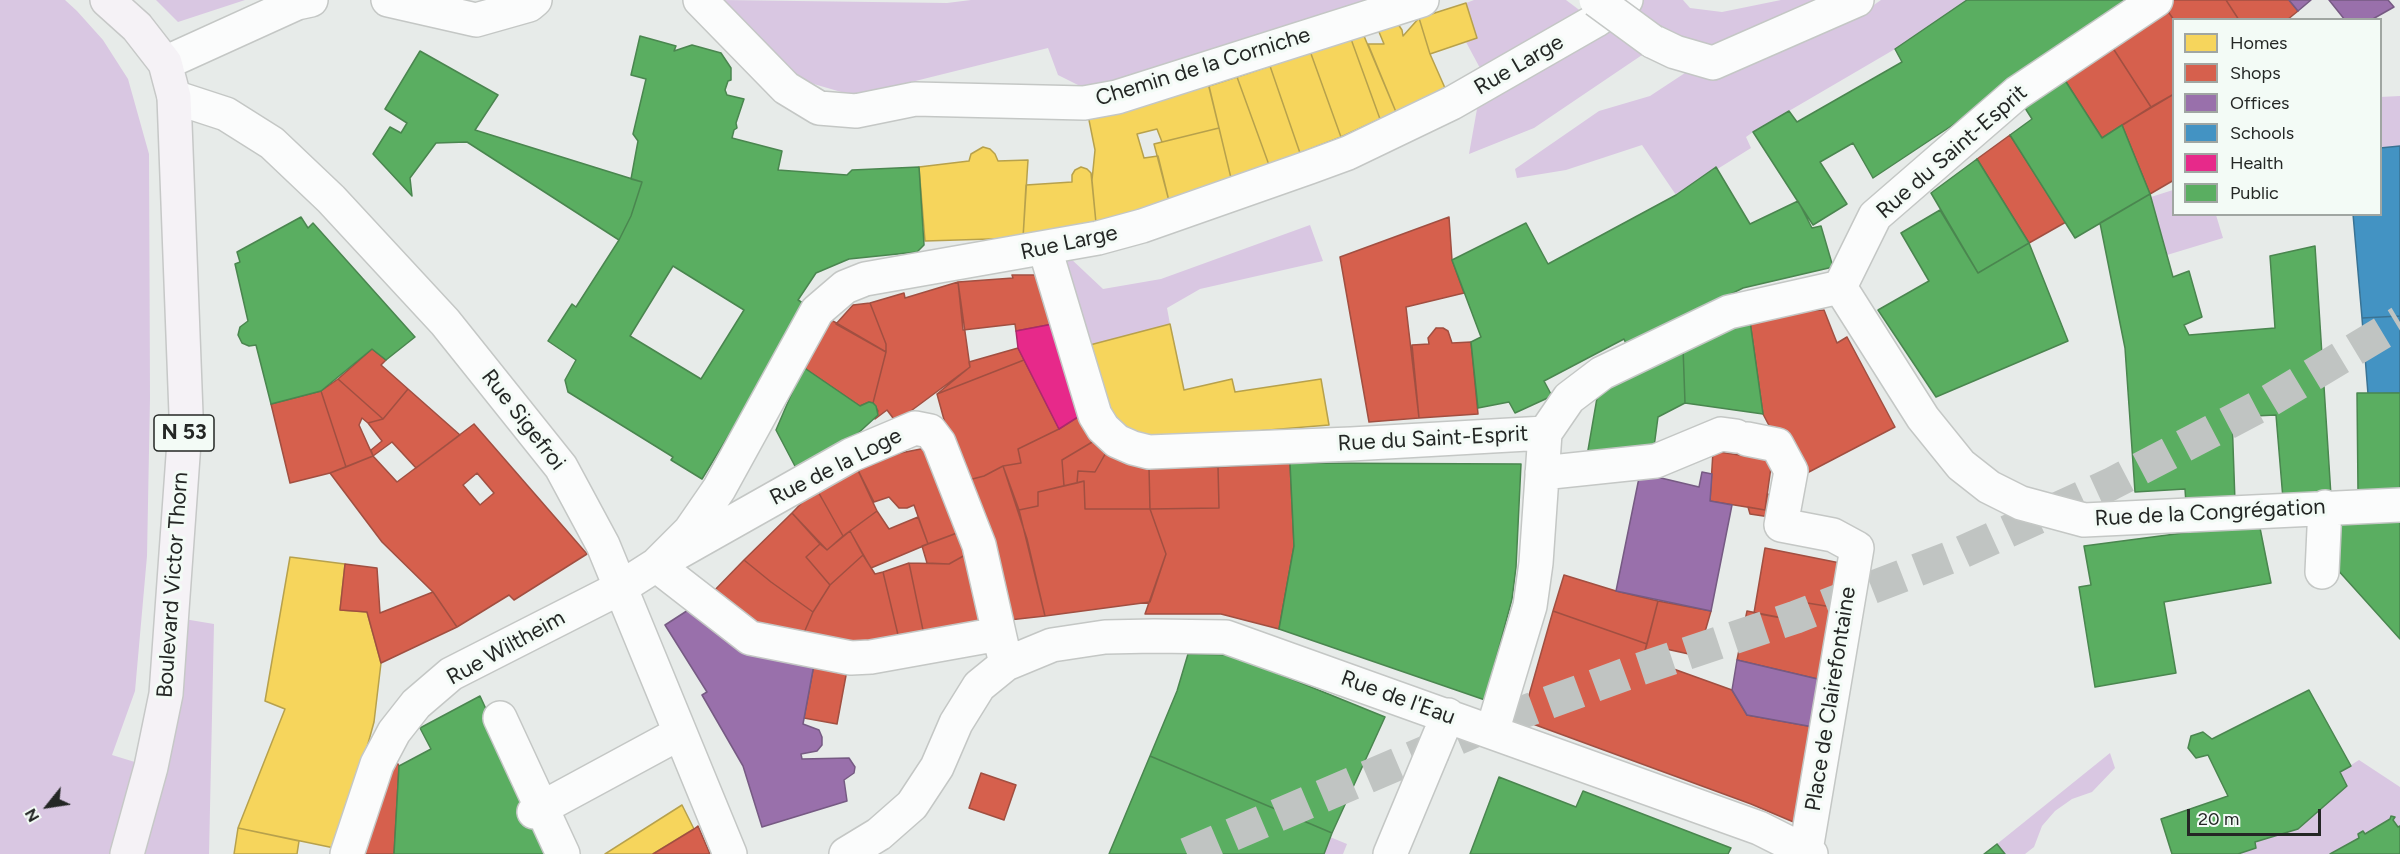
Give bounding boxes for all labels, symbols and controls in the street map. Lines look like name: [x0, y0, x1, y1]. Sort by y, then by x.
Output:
legend: [2172, 18, 2382, 216]
street label: Chemin de la Corniche: [1092, 22, 1314, 112]
street label: Rue Large: [1470, 29, 1568, 101]
text: Homes: [2230, 32, 2288, 54]
text: Shops: [2230, 62, 2281, 84]
street label: Rue du Saint-Esprit: [1871, 79, 2033, 225]
text: Offices: [2230, 92, 2289, 114]
text: Schools: [2230, 122, 2294, 144]
text: Health: [2230, 152, 2283, 174]
text: Public: [2230, 182, 2279, 204]
street label: Rue Large: [1018, 220, 1120, 266]
street label: Rue Sigefroi: [476, 364, 570, 476]
road number: N 53: [154, 415, 214, 451]
street label: Rue du Saint-Esprit: [1337, 421, 1529, 457]
street label: Rue de la Loge: [766, 422, 906, 512]
street label: Boulevard Victor Thorn: [152, 471, 194, 699]
street label: Rue de la Congrégation: [2094, 494, 2326, 532]
street label: Place de Clairefontaine: [1800, 585, 1862, 813]
street label: Rue Wiltheim: [442, 605, 570, 691]
street label: Rue de l'Eau: [1337, 665, 1459, 731]
north arrow: [18, 776, 78, 836]
scale bar: [2190, 797, 2324, 835]
text: N: [21, 805, 43, 825]
text: 20 m: [2198, 808, 2239, 830]

